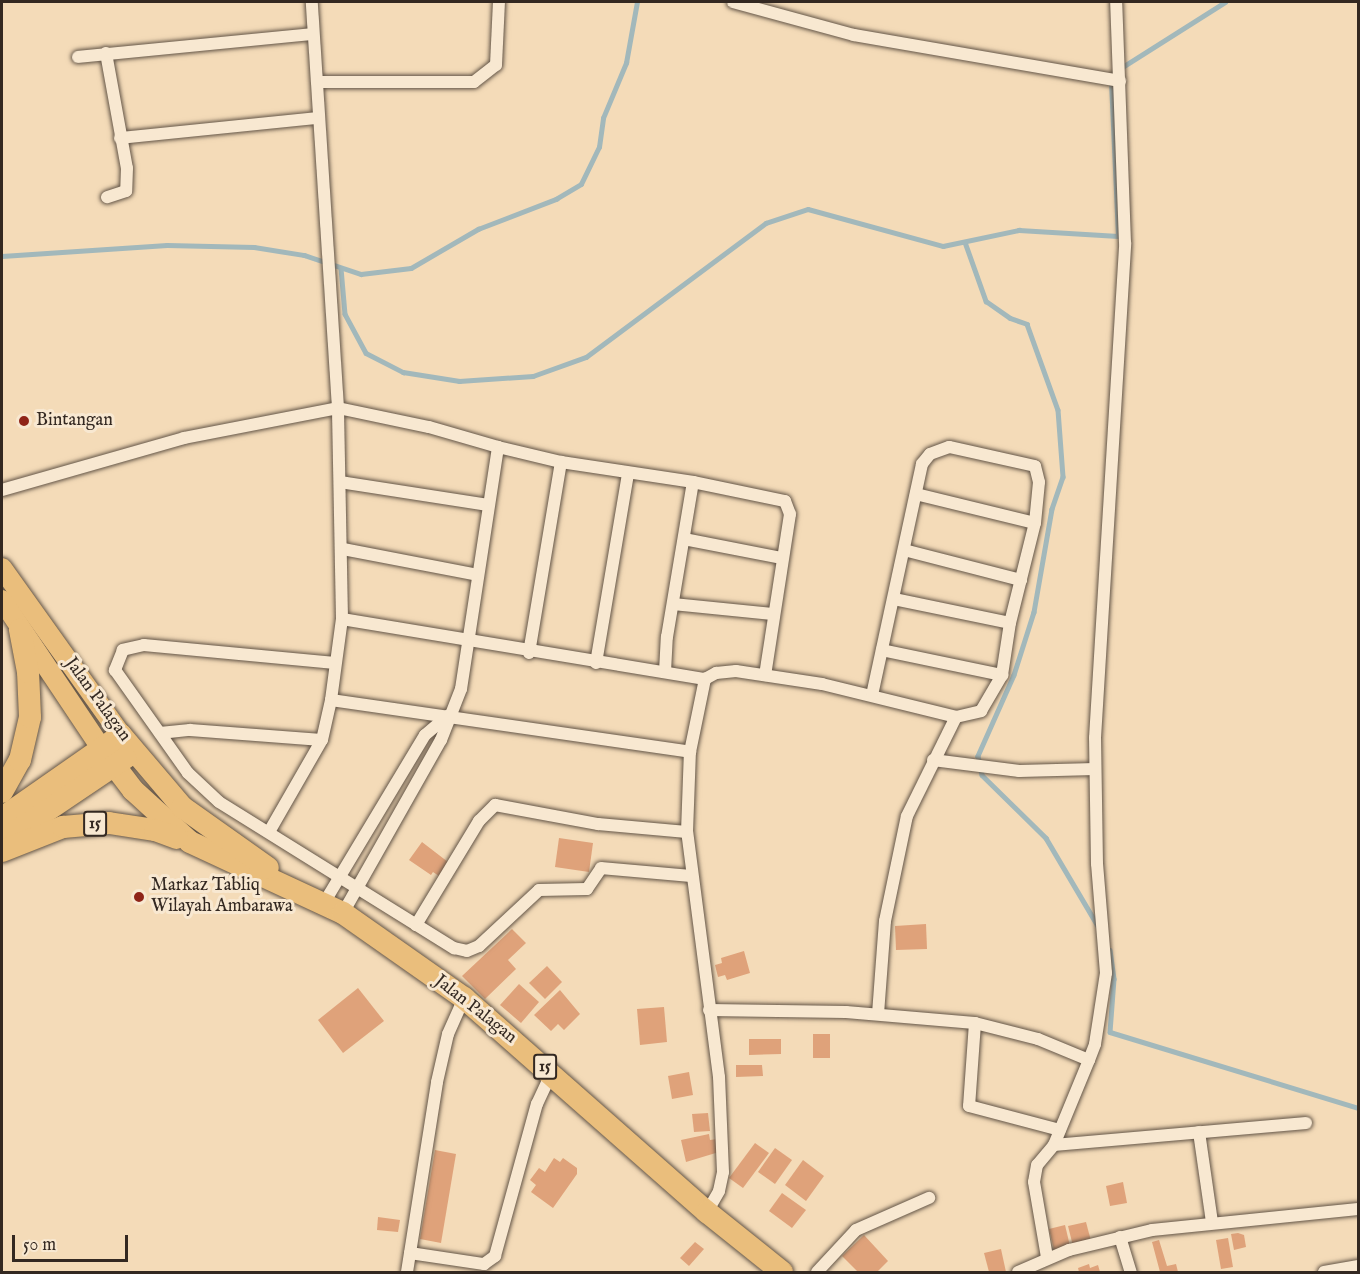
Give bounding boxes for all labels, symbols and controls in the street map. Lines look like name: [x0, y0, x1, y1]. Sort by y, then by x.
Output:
place label: Bintangan: [36, 410, 113, 432]
marker: Bintangan: [17, 414, 31, 428]
street label: Jalan Palagan: [59, 654, 135, 746]
road number: 15: [83, 811, 107, 837]
place label: Markaz Tabliq Wilayah Ambarawa: [151, 876, 293, 918]
marker: Markaz Tabliq Wilayah Ambarawa: [132, 890, 146, 904]
street label: Jalan Palagan: [429, 971, 521, 1049]
road number: 15: [533, 1054, 557, 1080]
scale bar: [15, 1223, 130, 1261]
text: 50 m: [23, 1234, 56, 1257]

